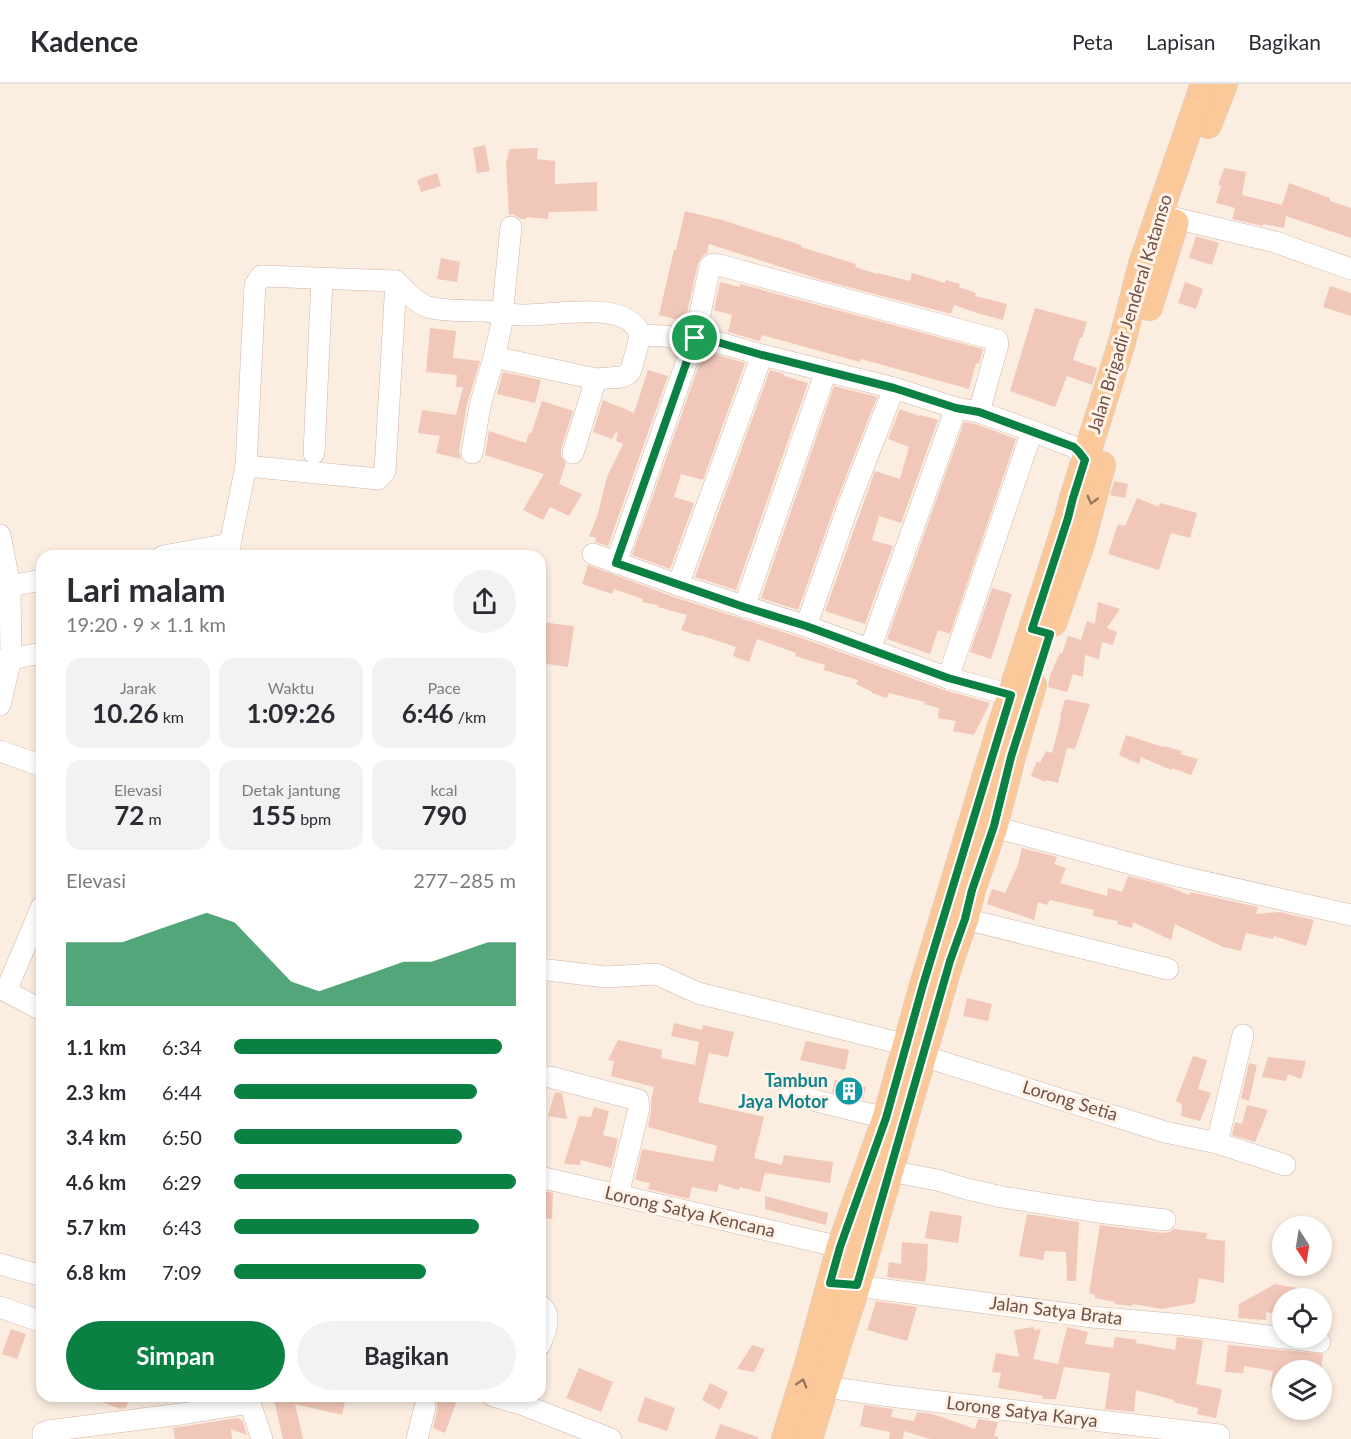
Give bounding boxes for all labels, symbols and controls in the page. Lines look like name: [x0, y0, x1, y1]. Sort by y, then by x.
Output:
text: Kadence: [30, 24, 138, 58]
text: Peta: [1072, 29, 1113, 54]
text: Lapisan: [1146, 29, 1215, 54]
text: Bagikan: [1248, 29, 1321, 54]
street label: Jalan Brigadir Jenderal Katamso: [1082, 192, 1176, 436]
pin: [669, 312, 720, 363]
icon: arrive: [678, 321, 711, 354]
one-way arrow: [1087, 495, 1100, 505]
text: Lari malam: [66, 569, 226, 609]
button: share: [453, 570, 516, 633]
text: 19:20 · 9 × 1.1 km: [66, 612, 226, 636]
text: Jarak: [120, 678, 156, 697]
text: Waktu: [268, 678, 314, 697]
text: Pace: [427, 678, 461, 697]
text: 10.26: [92, 697, 159, 729]
text: 1:09:26: [247, 697, 335, 729]
text: 6:46: [402, 697, 454, 729]
text: km: [159, 707, 184, 726]
text: /km: [454, 707, 486, 726]
text: Elevasi: [114, 780, 162, 799]
text: Detak jantung: [242, 780, 340, 799]
text: kcal: [430, 780, 458, 799]
text: 72: [114, 799, 144, 831]
text: 155: [251, 799, 296, 831]
text: 790: [421, 799, 467, 831]
text: m: [144, 809, 162, 828]
text: bpm: [296, 809, 331, 828]
text: Elevasi: [66, 868, 126, 892]
text: 277–285 m: [413, 868, 516, 892]
text: 1.1 km: [66, 1035, 126, 1059]
text: 6:34: [162, 1035, 202, 1059]
place label: Tambun Jaya Motor: [738, 1069, 828, 1112]
building icon: Tambun Jaya Motor: [833, 1075, 865, 1107]
street label: Lorong Setia: [1020, 1075, 1121, 1125]
text: 2.3 km: [66, 1080, 126, 1104]
text: 6:44: [162, 1080, 202, 1104]
text: 3.4 km: [66, 1125, 126, 1149]
text: 6:50: [162, 1125, 202, 1149]
text: 4.6 km: [66, 1170, 126, 1194]
text: 6:29: [162, 1170, 202, 1194]
street label: Lorong Satya Kencana: [603, 1181, 778, 1241]
text: 5.7 km: [66, 1215, 126, 1239]
text: 6:43: [162, 1215, 202, 1239]
north arrow: [1272, 1216, 1332, 1276]
map controls: [1272, 1216, 1332, 1420]
text: 6.8 km: [66, 1260, 126, 1284]
text: 7:09: [162, 1260, 202, 1284]
button: locate: [1272, 1288, 1332, 1348]
street label: Jalan Satya Brata: [988, 1291, 1124, 1329]
button: Simpan: [66, 1321, 285, 1390]
button: Bagikan: [297, 1321, 516, 1390]
button: layers: [1272, 1360, 1332, 1420]
one-way arrow: [795, 1378, 807, 1389]
street label: Lorong Satya Karya: [945, 1391, 1099, 1431]

